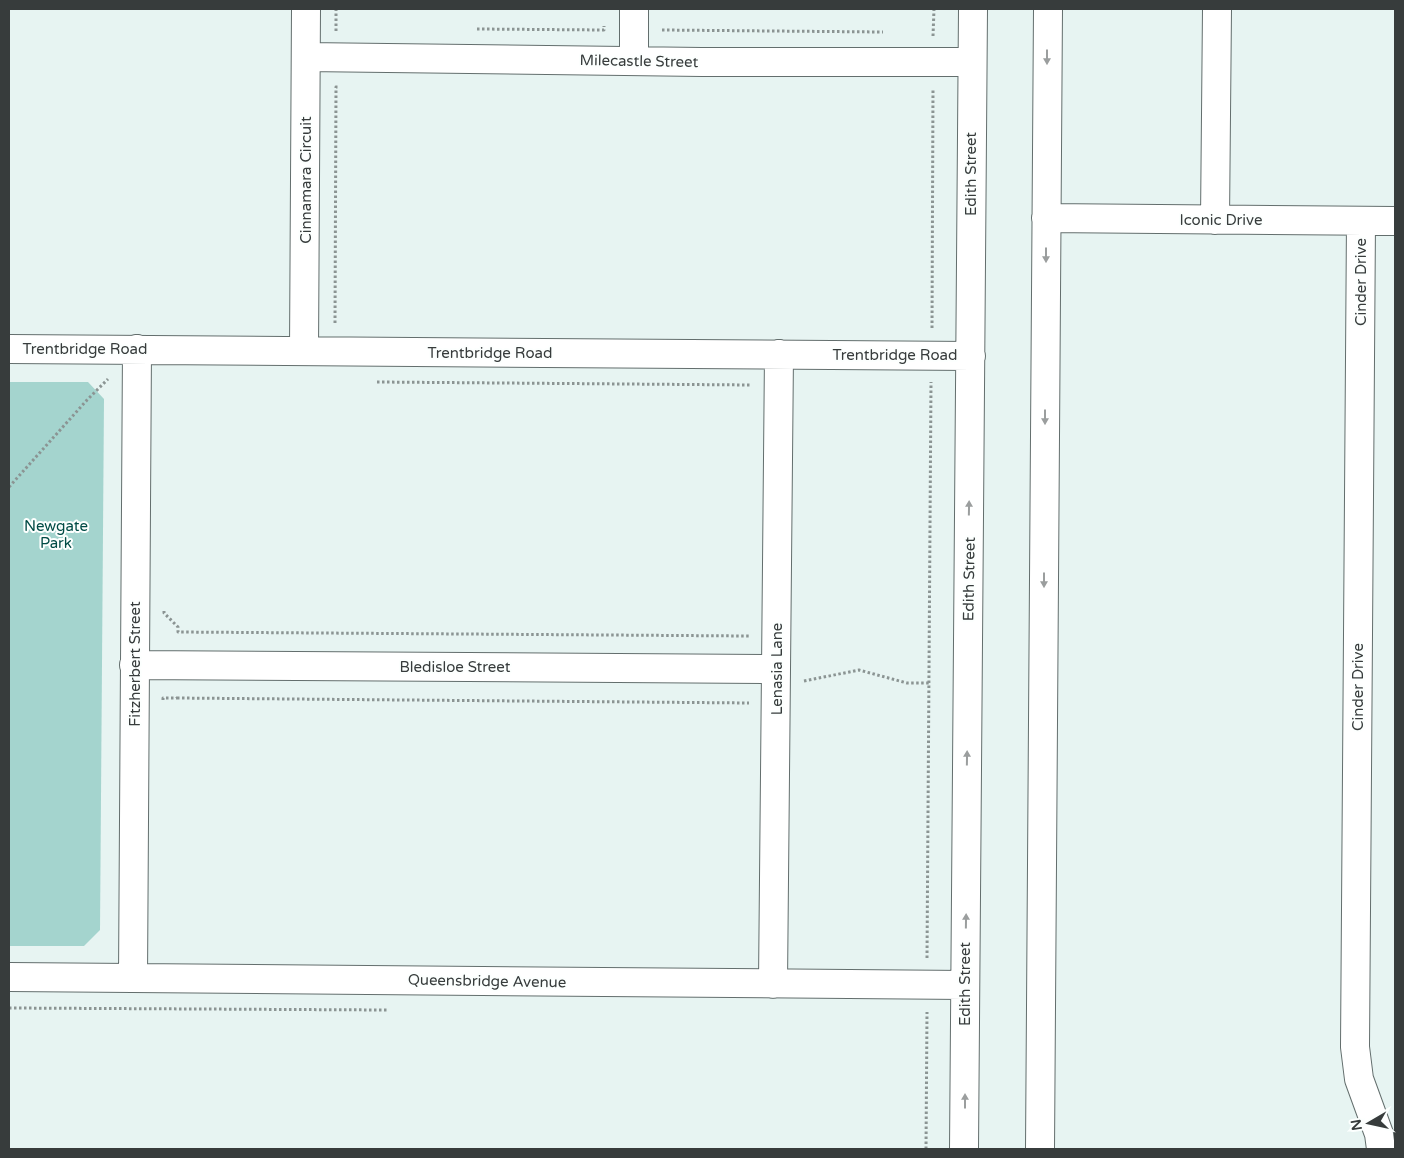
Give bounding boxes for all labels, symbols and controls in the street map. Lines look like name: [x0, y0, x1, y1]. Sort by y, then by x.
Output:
one-way arrow: [1043, 50, 1051, 66]
street label: Milecastle Street: [580, 51, 699, 71]
street label: Cinnamara Circuit: [297, 116, 315, 244]
street label: Edith Street: [962, 132, 980, 216]
street label: Iconic Drive: [1180, 211, 1262, 229]
street label: Cinder Drive: [1352, 238, 1370, 326]
one-way arrow: [1042, 247, 1050, 263]
street label: Trentbridge Road: [23, 340, 147, 358]
street label: Trentbridge Road: [428, 344, 552, 362]
street label: Trentbridge Road: [833, 346, 957, 364]
one-way arrow: [1041, 410, 1049, 426]
one-way arrow: [965, 500, 973, 516]
park label: Newgate Park: [24, 517, 88, 552]
street label: Edith Street: [959, 536, 979, 621]
one-way arrow: [1040, 572, 1048, 588]
street label: Fitzherbert Street: [126, 601, 144, 727]
street label: Lenasia Lane: [768, 623, 786, 715]
street label: Cinder Drive: [1349, 643, 1367, 731]
street label: Bledisloe Street: [399, 658, 511, 676]
one-way arrow: [963, 750, 971, 766]
one-way arrow: [962, 912, 970, 928]
street label: Edith Street: [956, 942, 974, 1026]
street label: Queensbridge Avenue: [408, 971, 566, 991]
one-way arrow: [961, 1092, 969, 1108]
north arrow: [1344, 1098, 1394, 1148]
text: N: [1347, 1118, 1366, 1132]

